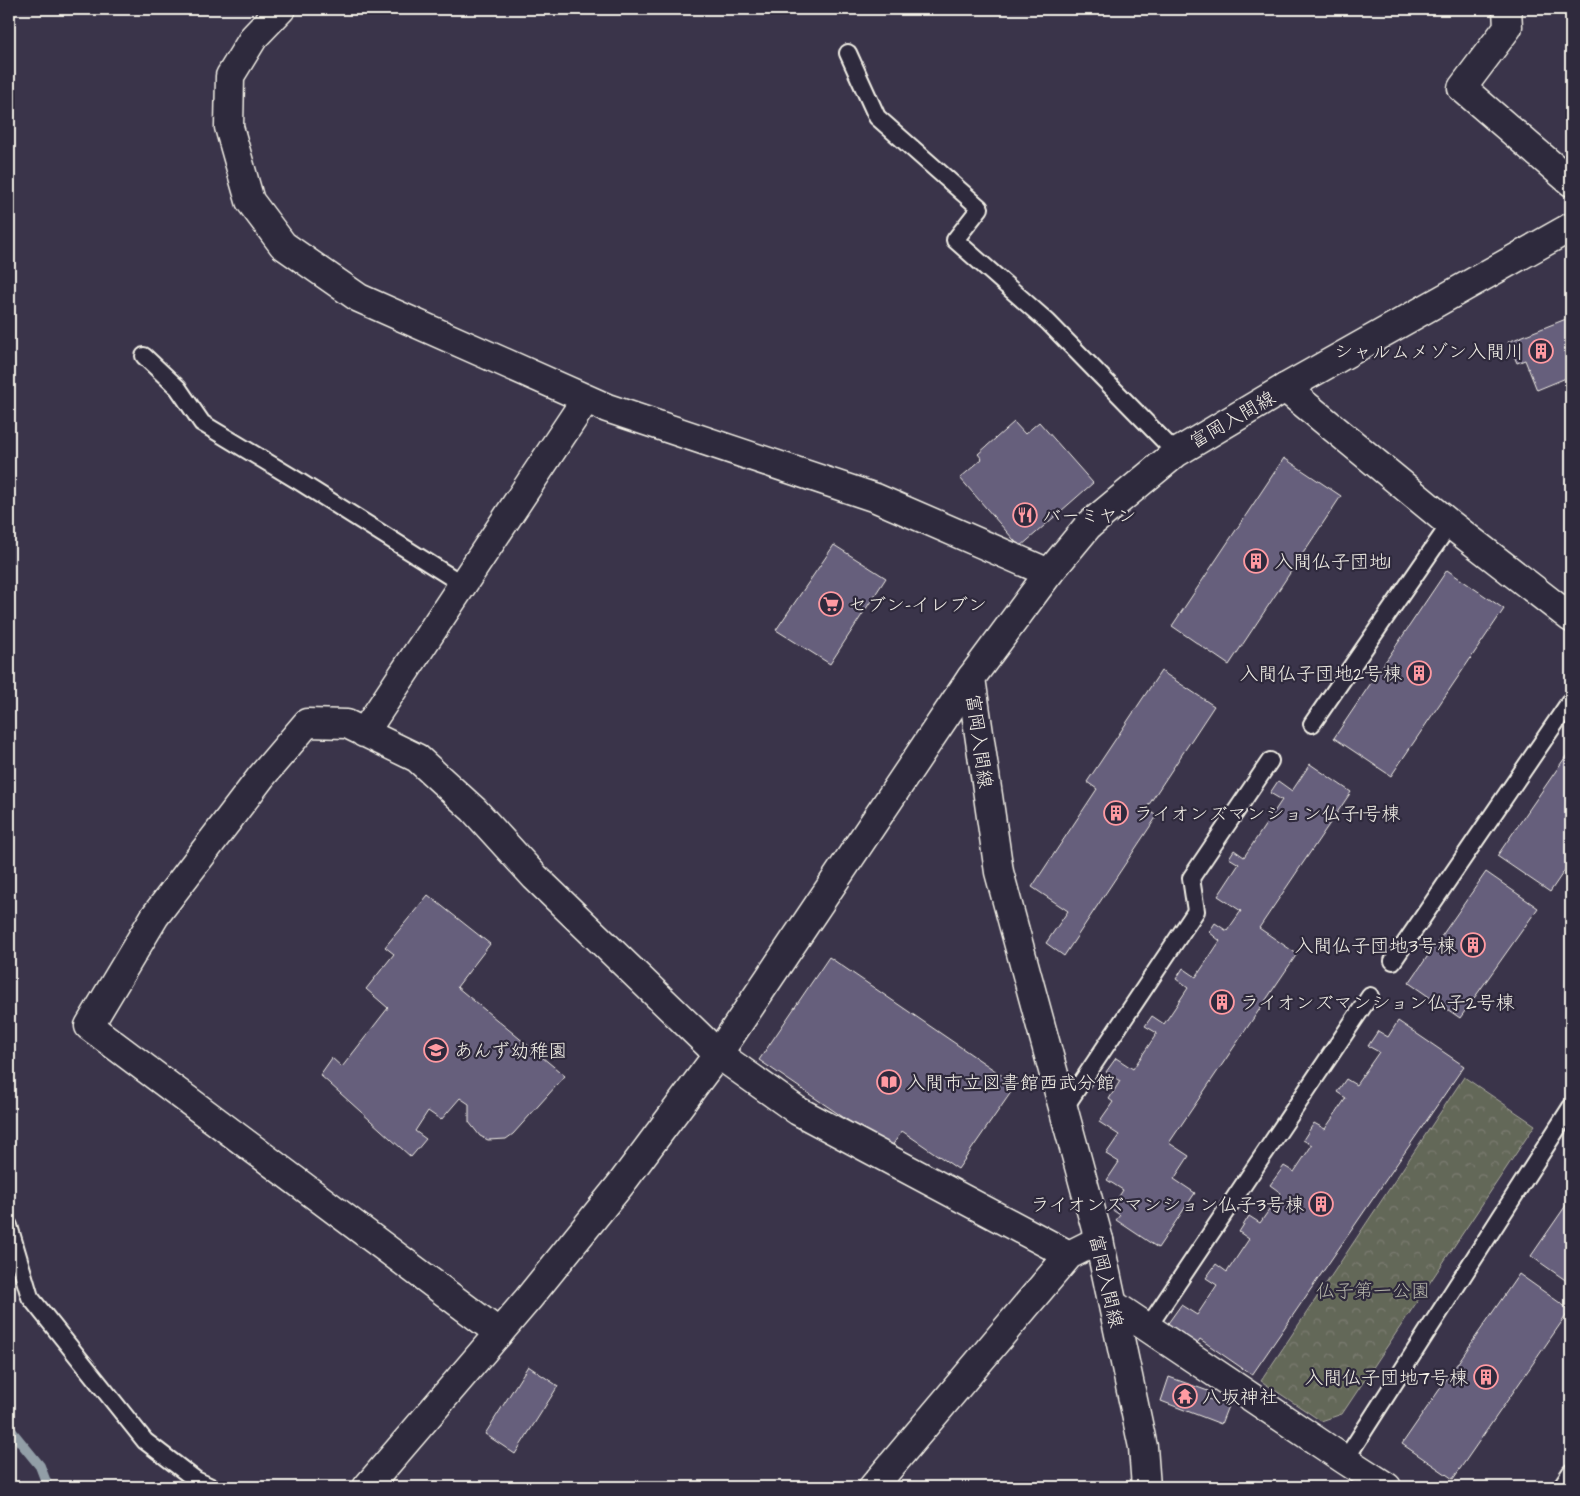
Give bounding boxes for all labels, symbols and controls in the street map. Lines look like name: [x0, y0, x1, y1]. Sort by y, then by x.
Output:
building icon: シャルムメゾン入間川: [1528, 338, 1554, 364]
place label: シャルムメゾン入間川: [1334, 339, 1524, 366]
street label: 富岡入間線: [1185, 385, 1281, 456]
restaurant icon: バーミヤン: [1012, 502, 1038, 528]
place label: バーミヤン: [1042, 503, 1137, 530]
building icon: 入間仏子団地1: [1243, 548, 1269, 574]
place label: 入間仏子団地1: [1274, 549, 1391, 576]
supermarket icon: セブン-イレブン: [818, 591, 844, 617]
place label: セブン-イレブン: [848, 592, 987, 619]
building icon: 入間仏子団地2号棟: [1406, 660, 1432, 686]
place label: 入間仏子団地2号棟: [1239, 661, 1402, 688]
street label: 富岡入間線: [959, 692, 998, 790]
building icon: ライオンズマンション仏子1号棟: [1103, 800, 1129, 826]
place label: ライオンズマンション仏子1号棟: [1134, 801, 1400, 828]
building icon: 入間仏子団地3号棟: [1460, 932, 1486, 958]
place label: 入間仏子団地3号棟: [1294, 933, 1456, 960]
building icon: ライオンズマンション仏子2号棟: [1209, 989, 1235, 1015]
place label: ライオンズマンション仏子2号棟: [1240, 990, 1515, 1017]
school or university icon: あんず幼稚園: [423, 1037, 449, 1063]
place label: あんず幼稚園: [454, 1038, 567, 1065]
library icon: 入間市立図書館西武分館: [876, 1069, 902, 1095]
place label: 入間市立図書館西武分館: [906, 1070, 1115, 1097]
building icon: ライオンズマンション仏子3号棟: [1308, 1191, 1334, 1217]
place label: ライオンズマンション仏子3号棟: [1031, 1192, 1304, 1219]
street label: 富岡入間線: [1082, 1232, 1129, 1331]
park label: 仏子第一公園: [1316, 1278, 1430, 1305]
building icon: 入間仏子団地7号棟: [1473, 1364, 1499, 1390]
place label: 入間仏子団地7号棟: [1304, 1365, 1468, 1392]
temple icon: 八坂神社: [1172, 1383, 1198, 1409]
place label: 八坂神社: [1202, 1384, 1278, 1411]

